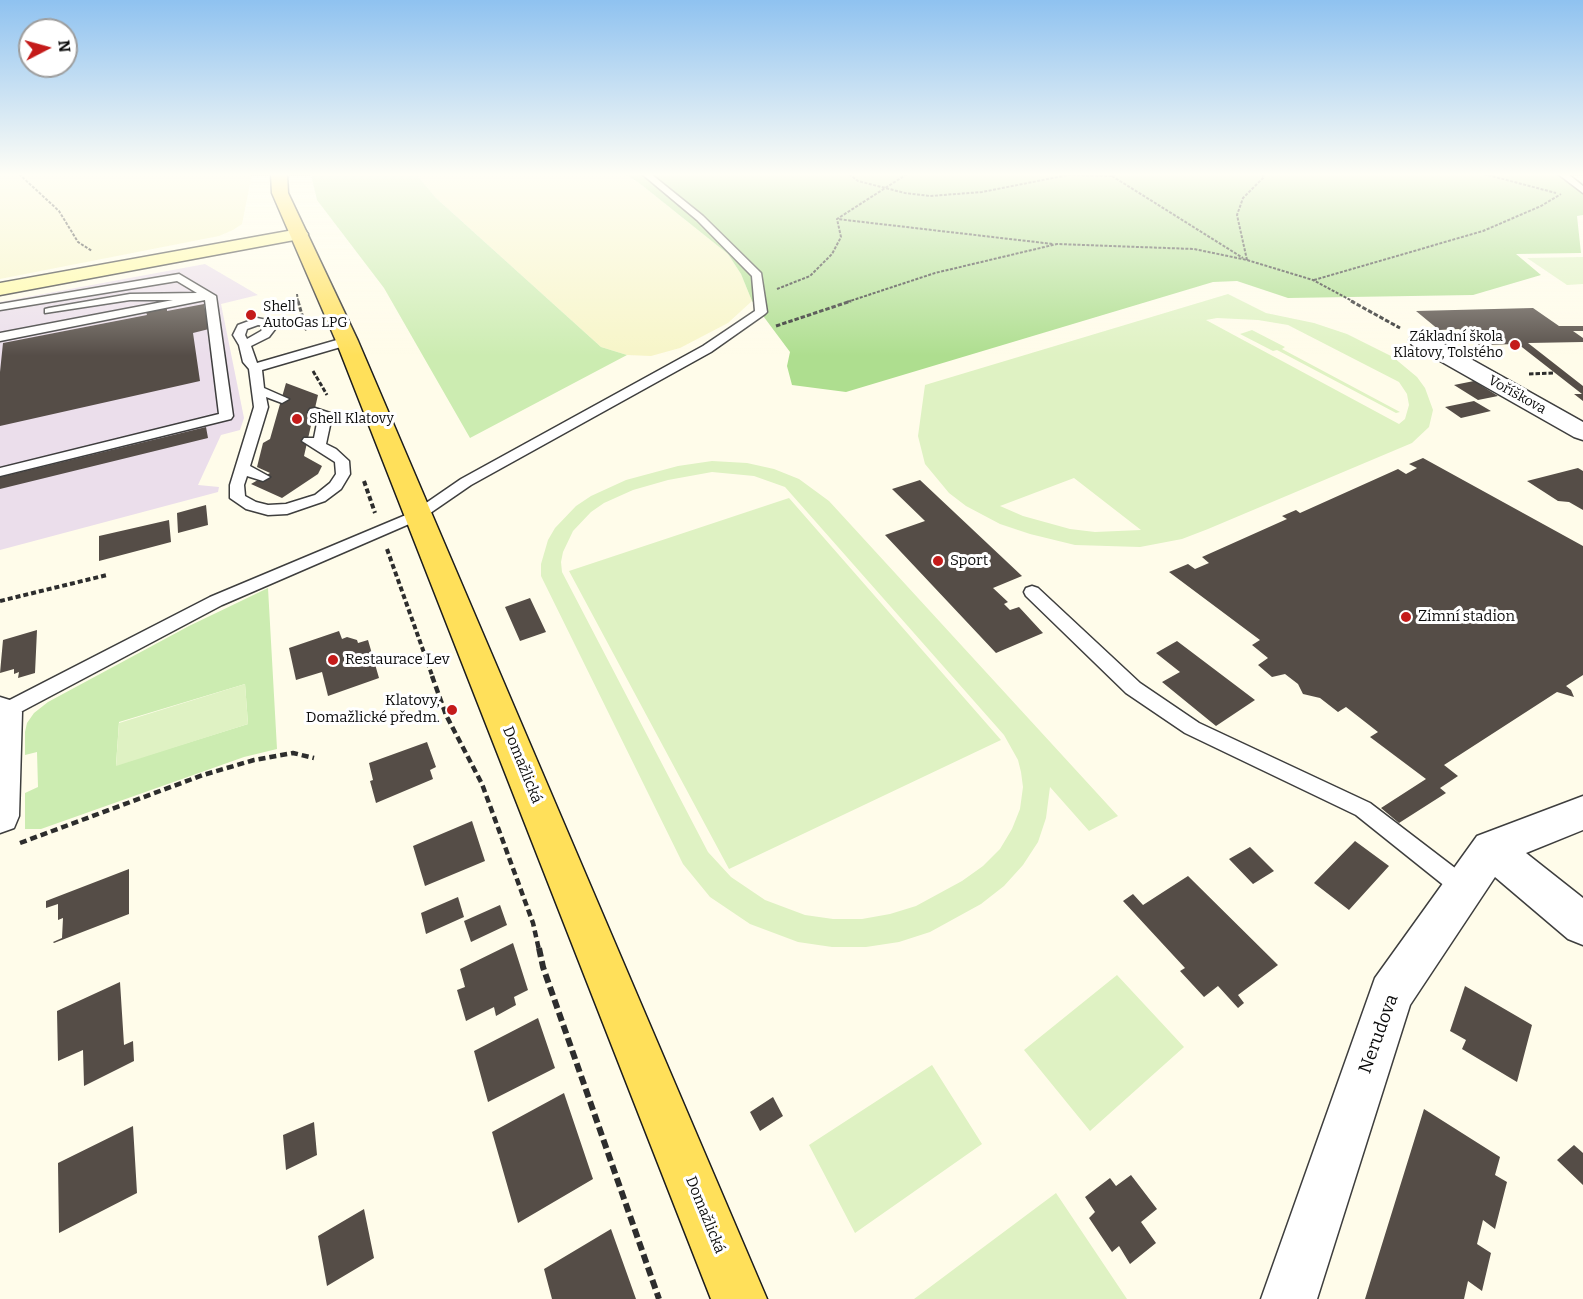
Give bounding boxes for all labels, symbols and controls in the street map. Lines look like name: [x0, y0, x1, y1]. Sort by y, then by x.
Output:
north arrow: [18, 18, 78, 78]
text: N: [54, 39, 75, 53]
place label: Shell AutoGas LPG: [263, 299, 348, 332]
marker: Shell AutoGas LPG: [244, 308, 258, 322]
place label: Základní škola Klatovy, Tolstého: [1393, 329, 1503, 362]
marker: Základní škola Klatovy, Tolstého: [1508, 338, 1522, 352]
street label: Voříškova: [1485, 372, 1549, 418]
place label: Shell Klatovy: [309, 411, 394, 427]
marker: Shell Klatovy: [290, 412, 304, 426]
place label: Sport: [950, 552, 988, 570]
marker: Sport: [931, 554, 945, 568]
place label: Zimní stadion: [1418, 608, 1515, 626]
marker: Zimní stadion: [1399, 610, 1413, 624]
place label: Restaurace Lev: [345, 651, 450, 669]
marker: Restaurace Lev: [326, 653, 340, 667]
place label: Klatovy, Domažlické předm.: [306, 692, 440, 727]
marker: Klatovy, Domažlické předm.: [445, 703, 459, 717]
street label: Domažlická: [498, 724, 546, 806]
street label: Nerudova: [1355, 992, 1403, 1076]
street label: Domažlická: [681, 1174, 729, 1256]

